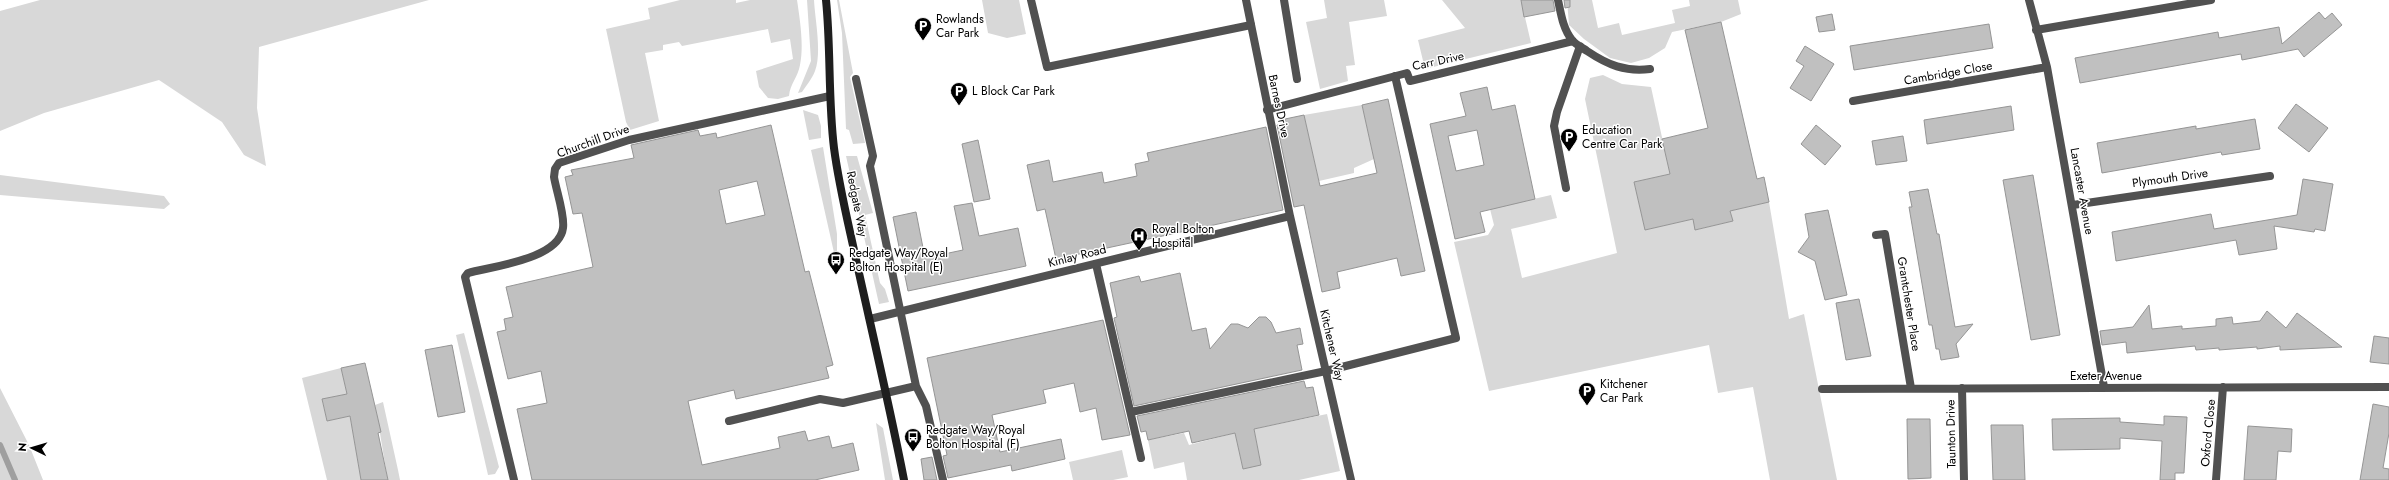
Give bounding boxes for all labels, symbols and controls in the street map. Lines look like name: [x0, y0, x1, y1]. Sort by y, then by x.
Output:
place label: Rowlands Car Park: [936, 10, 984, 42]
parking icon: Rowlands Car Park: [913, 16, 933, 41]
street label: Carr Drive: [1410, 47, 1466, 75]
street label: Cambridge Close: [1902, 56, 1994, 90]
street label: Barnes Drive: [1264, 73, 1294, 139]
parking icon: L Block Car Park: [949, 81, 969, 106]
place label: L Block Car Park: [972, 82, 1055, 100]
street label: Churchill Drive: [554, 120, 632, 162]
place label: Education Centre Car Park: [1582, 121, 1663, 153]
parking icon: Education Centre Car Park: [1559, 127, 1579, 152]
street label: Lancaster Avenue: [2065, 146, 2099, 236]
street label: Plymouth Drive: [2131, 164, 2209, 192]
street label: Redgate Way: [842, 170, 872, 239]
place label: Royal Bolton Hospital: [1152, 220, 1214, 252]
hospital icon: Royal Bolton Hospital: [1129, 226, 1149, 251]
street label: Kinlay Road: [1046, 240, 1108, 272]
place label: Redgate Way/Royal Bolton Hospital (E): [849, 244, 948, 276]
bus stop icon: Redgate Way/Royal Bolton Hospital (E): [826, 250, 846, 275]
street label: Grantchester Place: [1893, 256, 1925, 352]
street label: Kitchener Way: [1315, 307, 1349, 383]
street label: Exeter Avenue: [2070, 367, 2142, 385]
place label: Kitchener Car Park: [1600, 375, 1648, 407]
parking icon: Kitchener Car Park: [1577, 381, 1597, 406]
street label: Taunton Drive: [1941, 399, 1961, 469]
street label: Oxford Close: [2196, 399, 2220, 467]
place label: Redgate Way/Royal Bolton Hospital (F): [926, 421, 1025, 453]
bus stop icon: Redgate Way/Royal Bolton Hospital (F): [903, 427, 923, 452]
north arrow: [12, 428, 52, 468]
text: N: [14, 442, 30, 452]

